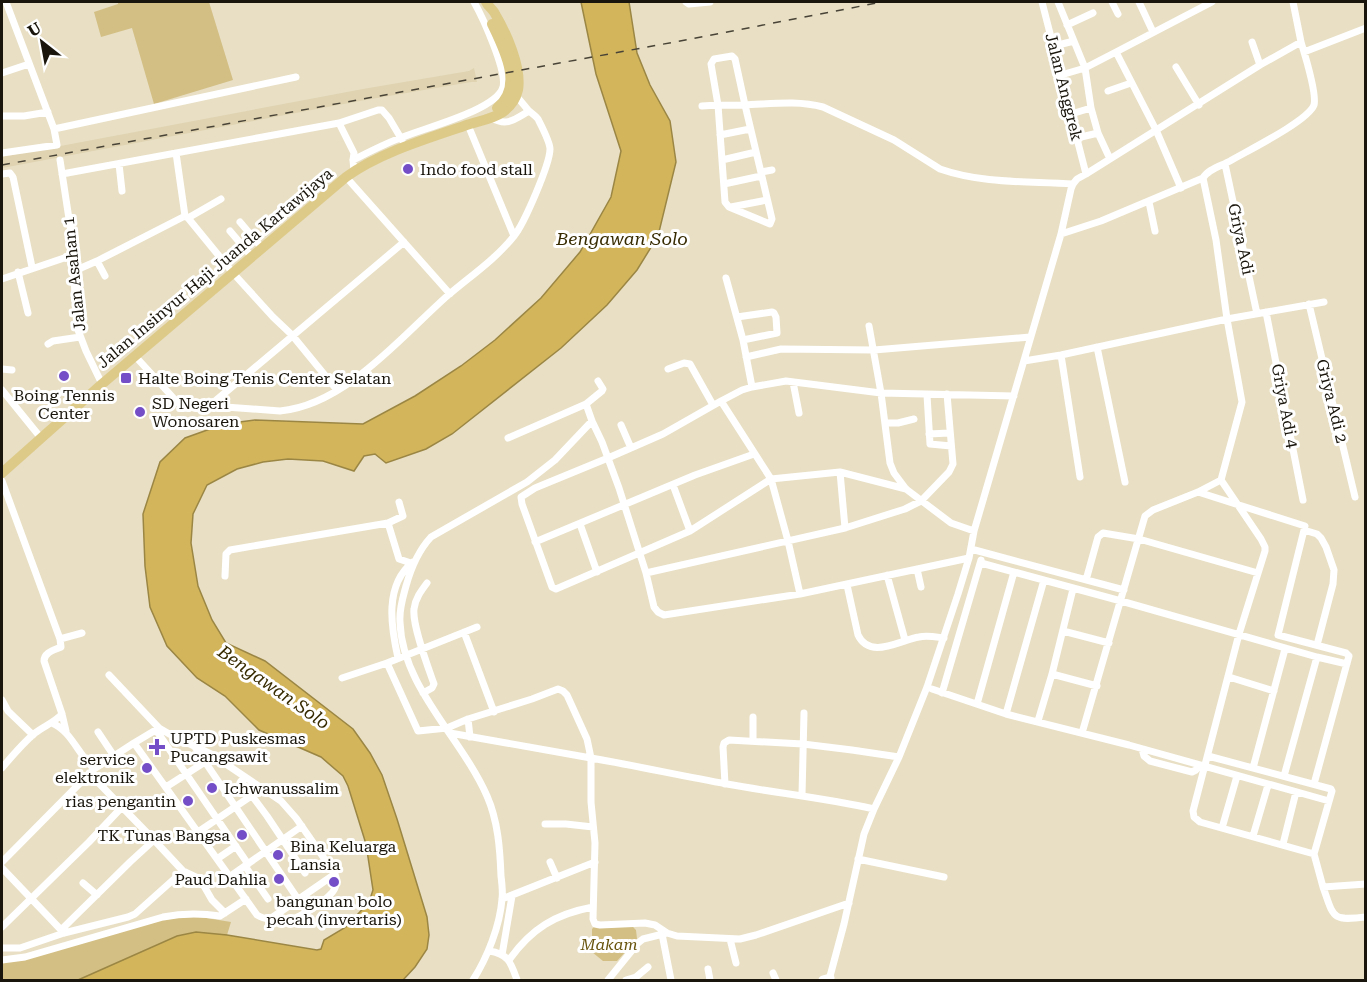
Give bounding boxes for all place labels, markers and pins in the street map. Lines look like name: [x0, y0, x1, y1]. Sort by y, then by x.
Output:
place label: Indo food stall: [420, 160, 533, 179]
marker: Indo food stall: [401, 162, 415, 176]
marker: Boing Tennis Center: [57, 369, 71, 383]
place label: Halte Boing Tenis Center Selatan: [138, 369, 391, 388]
marker: Halte Boing Tenis Center Selatan: [119, 371, 133, 385]
place label: Boing Tennis Center: [13, 386, 115, 423]
place label: SD Negeri Wonosaren: [152, 394, 239, 431]
marker: SD Negeri Wonosaren: [133, 405, 147, 419]
place label: UPTD Puskesmas Pucangsawit: [170, 729, 306, 766]
marker: UPTD Puskesmas Pucangsawit: [148, 738, 166, 756]
place label: service elektronik: [55, 750, 135, 787]
marker: service elektronik: [140, 761, 154, 775]
place label: Ichwanussalim: [224, 779, 340, 798]
marker: Ichwanussalim: [205, 781, 219, 795]
place label: rias pengantin: [65, 792, 176, 811]
marker: rias pengantin: [181, 794, 195, 808]
place label: TK Tunas Bangsa: [98, 826, 230, 845]
marker: TK Tunas Bangsa: [235, 828, 249, 842]
place label: Bina Keluarga Lansia: [290, 837, 397, 874]
marker: Bina Keluarga Lansia: [271, 848, 285, 862]
place label: Paud Dahlia: [174, 870, 267, 889]
marker: Paud Dahlia: [272, 872, 286, 886]
marker: bangunan bolo pecah (invertaris): [327, 875, 341, 889]
place label: bangunan bolo pecah (invertaris): [266, 892, 402, 929]

